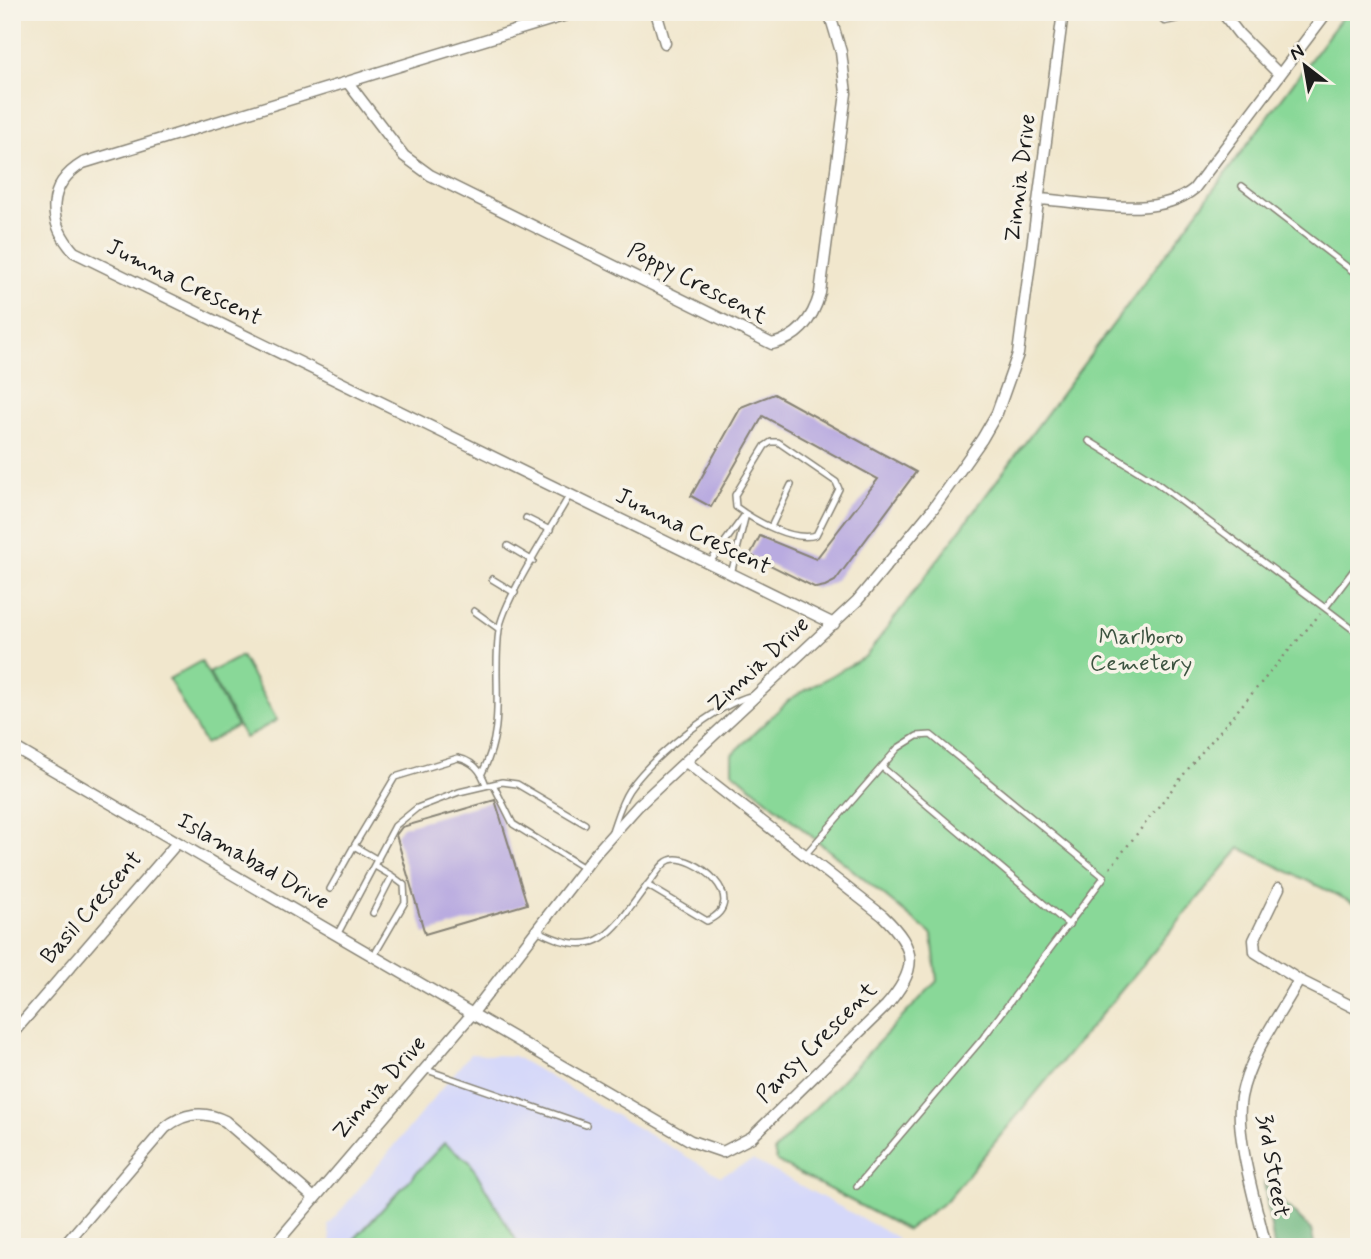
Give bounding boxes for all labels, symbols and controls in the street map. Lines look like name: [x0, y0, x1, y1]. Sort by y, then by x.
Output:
north arrow: [1270, 32, 1340, 102]
text: N: [1285, 39, 1309, 67]
street label: Zinnia Drive: [998, 112, 1044, 244]
street label: Jumna Crescent: [101, 232, 267, 334]
street label: Poppy Crescent: [622, 236, 772, 332]
street label: Jumna Crescent: [610, 481, 776, 583]
street label: Zinnia Drive: [702, 610, 816, 720]
park label: Marlboro Cemetery: [1090, 623, 1192, 679]
street label: Islamabad Drive: [172, 806, 334, 918]
street label: Basil Crescent: [34, 845, 150, 971]
street label: Pansy Crescent: [750, 976, 884, 1110]
street label: Zinnia Drive: [326, 1030, 434, 1146]
street label: 3rd Street: [1248, 1112, 1296, 1220]

